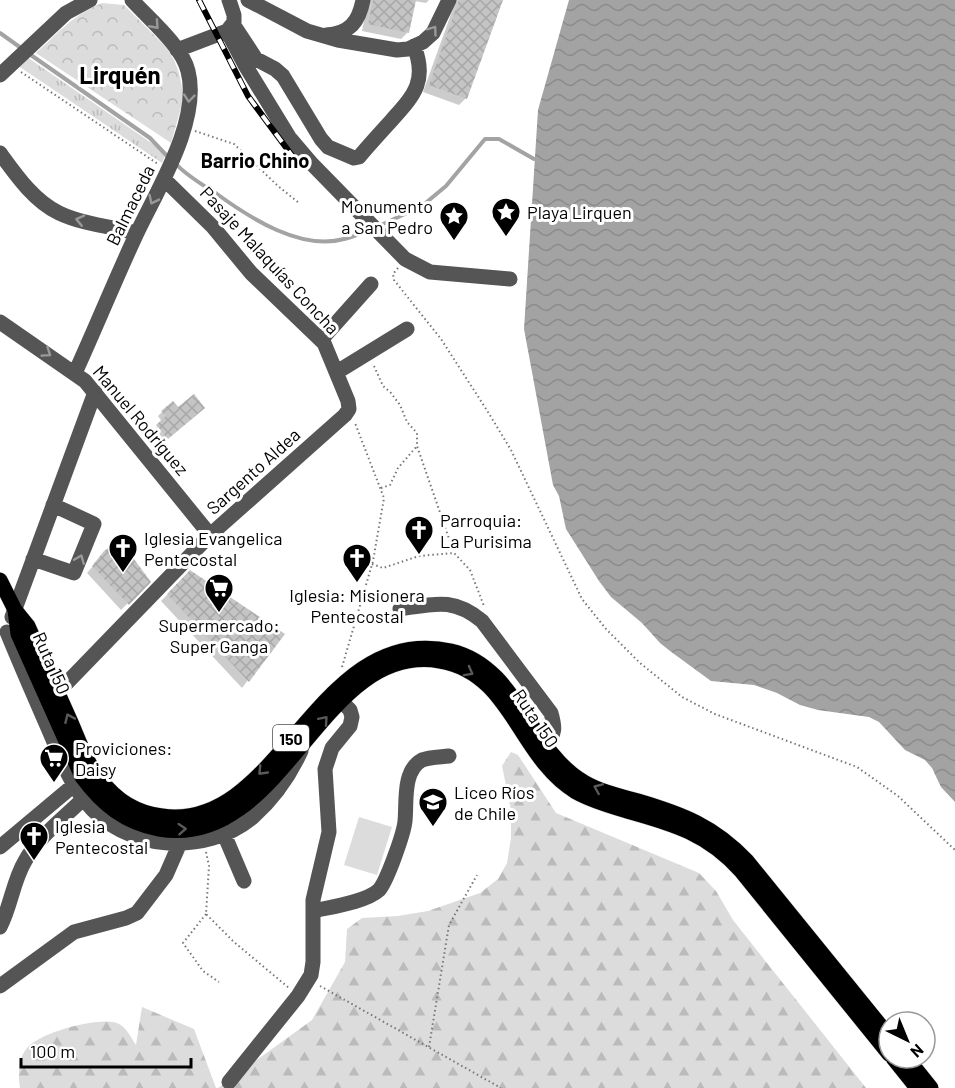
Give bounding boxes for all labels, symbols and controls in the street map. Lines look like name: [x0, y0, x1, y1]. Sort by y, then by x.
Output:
one-way arrow: [148, 18, 159, 29]
one-way arrow: [426, 26, 437, 37]
district label: Lirquén: [79, 60, 161, 89]
one-way arrow: [183, 93, 196, 103]
district label: Barrio Chino: [201, 148, 309, 172]
street label: Balmaceda: [101, 161, 159, 249]
street label: Pasaje Malaquías Concha: [196, 182, 344, 338]
one-way arrow: [149, 194, 161, 205]
place label: Monumento a San Pedro: [341, 195, 433, 238]
place icon: Playa Lirquen: [490, 196, 522, 238]
place icon: Monumento a San Pedro: [438, 200, 470, 242]
place label: Playa Lirquen: [527, 201, 632, 223]
one-way arrow: [75, 214, 85, 227]
one-way arrow: [40, 346, 51, 357]
street label: Manuel Rodríguez: [89, 361, 193, 479]
street label: Sargento Aldea: [202, 423, 304, 519]
place label: Parroquia: La Purisima: [440, 509, 532, 552]
church icon: Parroquia: La Purisima: [403, 514, 435, 556]
place label: Iglesia Evangelica Pentecostal: [144, 527, 283, 570]
church icon: Iglesia Evangelica Pentecostal: [107, 532, 139, 574]
church icon: Iglesia: Misionera Pentecostal: [341, 542, 373, 584]
one-way arrow: [73, 554, 85, 565]
supermarket icon: Supermercado: Super Ganga: [203, 572, 235, 614]
place label: Iglesia: Misionera Pentecostal: [289, 584, 425, 627]
place label: Supermercado: Super Ganga: [158, 614, 280, 657]
street label: Ruta 150: [29, 628, 75, 698]
one-way arrow: [463, 665, 473, 676]
street label: Ruta 150: [508, 685, 564, 751]
one-way arrow: [64, 713, 76, 724]
one-way arrow: [317, 716, 328, 727]
road number: 150: [273, 725, 309, 751]
place label: Proviciones: Daisy: [75, 737, 172, 780]
supermarket icon: Proviciones: Daisy: [38, 742, 70, 784]
one-way arrow: [258, 763, 269, 774]
place label: Liceo Ríos de Chile: [454, 781, 534, 824]
one-way arrow: [593, 783, 604, 795]
school or university icon: Liceo Ríos de Chile: [417, 786, 449, 828]
place label: Iglesia Pentecostal: [55, 815, 148, 858]
church icon: Iglesia Pentecostal: [18, 820, 50, 862]
one-way arrow: [178, 823, 187, 836]
north arrow: [877, 1010, 937, 1070]
scale bar: [21, 1031, 190, 1069]
text: 100 m: [30, 1040, 75, 1062]
text: N: [907, 1041, 928, 1062]

